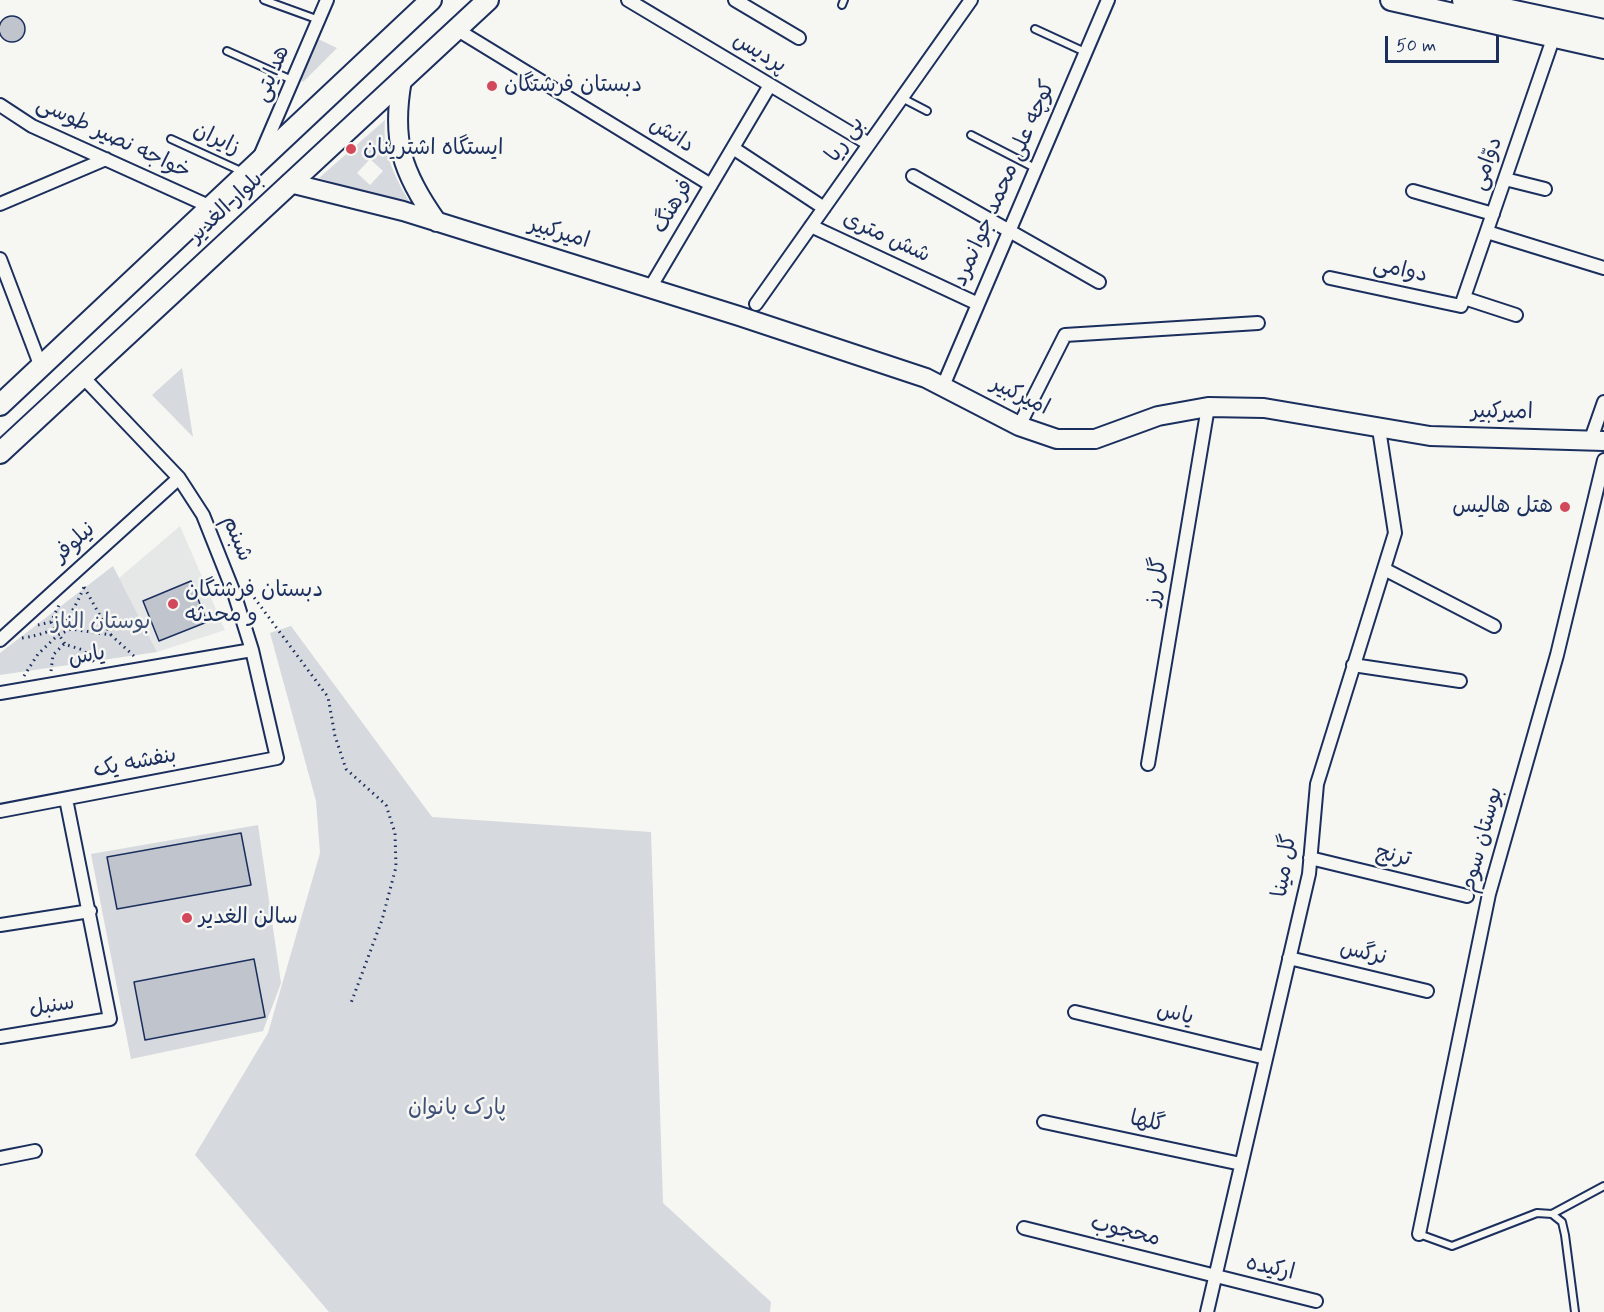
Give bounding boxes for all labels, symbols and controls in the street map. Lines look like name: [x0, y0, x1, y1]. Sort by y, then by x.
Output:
scale bar: [1388, 24, 1502, 62]
street label: پردیس: [727, 28, 791, 80]
text: 50 m: [1396, 34, 1436, 58]
street label: هدایتی: [249, 42, 297, 106]
place label: دبستان فرشتگان: [504, 73, 642, 99]
street label: کوچه علی محمد جوانمرد: [948, 77, 1062, 291]
marker: دبستان فرشتگان: [485, 79, 499, 93]
street label: خواجه نصیر طوسی: [32, 92, 194, 186]
street label: دانش: [644, 112, 698, 160]
street label: بی ریا: [821, 112, 871, 168]
street label: زایران: [188, 118, 244, 162]
street label: دوّامی: [1467, 134, 1509, 194]
place label: ایستگاه اشترینان: [363, 136, 503, 162]
marker: ایستگاه اشترینان: [344, 142, 358, 156]
street label: بلوار الغدیر: [184, 167, 270, 249]
street label: فرهنگ: [648, 175, 700, 239]
street label: شش متری: [838, 206, 934, 270]
street label: امیرکبیر: [526, 212, 592, 256]
street label: دوامی: [1370, 252, 1430, 290]
street label: امیرکبیر: [986, 372, 1054, 422]
street label: امیرکبیر: [1471, 399, 1533, 427]
place label: هتل هالیس: [1452, 494, 1553, 520]
marker: هتل هالیس: [1558, 500, 1572, 514]
street label: شبنم: [215, 512, 257, 566]
street label: نیلوفر: [48, 517, 102, 569]
street label: گل رز: [1140, 556, 1174, 608]
place label: دبستان فرشتگان و محدثه: [185, 578, 323, 630]
marker: دبستان فرشتگان و محدثه: [166, 597, 180, 611]
park label: بوستان الناز: [52, 610, 150, 636]
street label: یاس: [66, 641, 108, 673]
street label: بنفشه یک: [91, 743, 179, 785]
street label: بوستان سوم: [1456, 785, 1510, 895]
street label: گل مینا: [1268, 833, 1304, 899]
street label: ترنج: [1373, 840, 1413, 874]
place label: سالن الغدیر: [199, 905, 298, 931]
marker: سالن الغدیر: [180, 911, 194, 925]
street label: نرگس: [1337, 936, 1389, 972]
street label: سنبل: [27, 990, 77, 1024]
street label: یاس: [1154, 998, 1196, 1032]
park label: پارک بانوان: [408, 1096, 506, 1122]
street label: گلها: [1127, 1106, 1167, 1140]
street label: محجوب: [1087, 1211, 1163, 1253]
street label: ارکیده: [1243, 1251, 1297, 1287]

